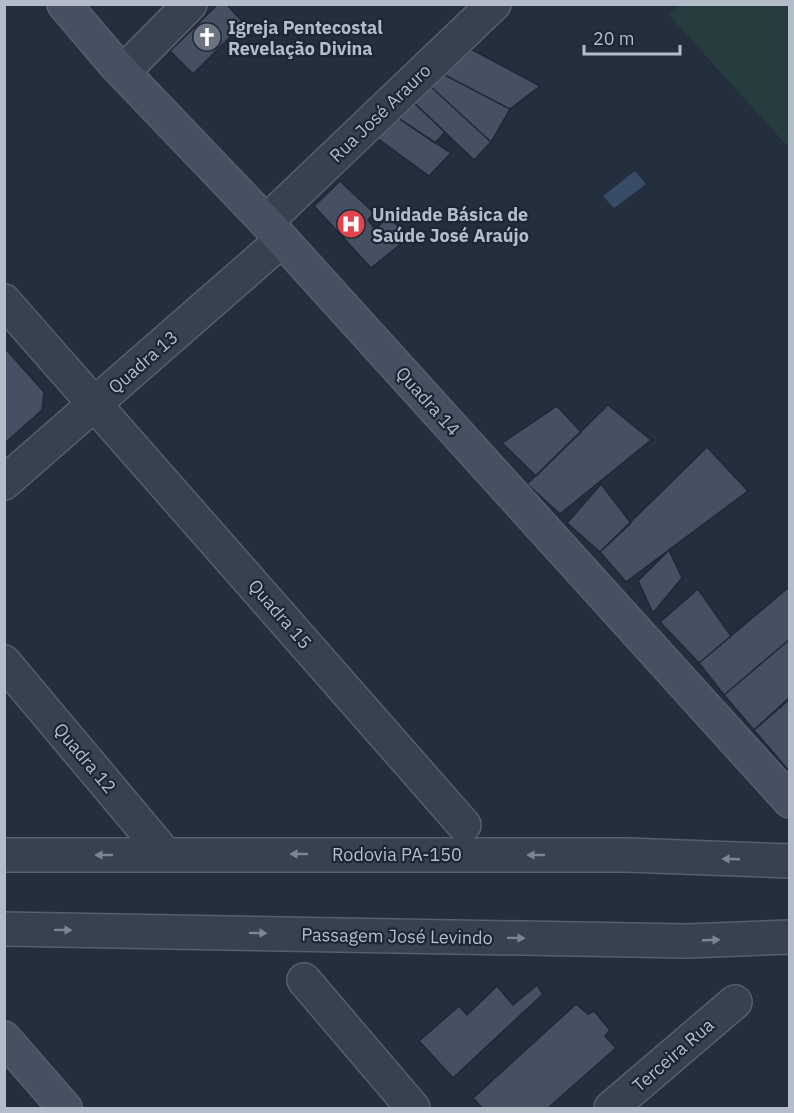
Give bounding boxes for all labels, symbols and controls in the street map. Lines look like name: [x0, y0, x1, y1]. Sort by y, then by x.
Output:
place label: Igreja Pentecostal Revelação Divina: [228, 16, 383, 60]
scale bar: [584, 18, 680, 56]
church icon: Igreja Pentecostal Revelação Divina: [191, 21, 223, 53]
text: 20 m: [593, 27, 635, 50]
street label: Rua José Arauro: [324, 59, 436, 167]
place label: Unidade Básica de Saúde José Araújo: [372, 203, 529, 247]
hospital icon: Unidade Básica de Saúde José Araújo: [335, 208, 367, 240]
street label: Quadra 13: [103, 325, 183, 399]
street label: Quadra 14: [391, 362, 465, 440]
street label: Quadra 15: [243, 574, 317, 654]
street label: Quadra 12: [49, 718, 121, 798]
street label: Rodovia PA-150: [332, 843, 462, 866]
one-way arrow: [290, 849, 309, 859]
one-way arrow: [95, 850, 114, 860]
one-way arrow: [527, 850, 546, 860]
one-way arrow: [722, 854, 741, 863]
street label: Passagem José Levindo: [301, 923, 493, 949]
one-way arrow: [53, 925, 72, 934]
one-way arrow: [248, 929, 267, 938]
one-way arrow: [506, 933, 525, 943]
one-way arrow: [701, 936, 720, 945]
street label: Terceira Rua: [627, 1013, 719, 1097]

